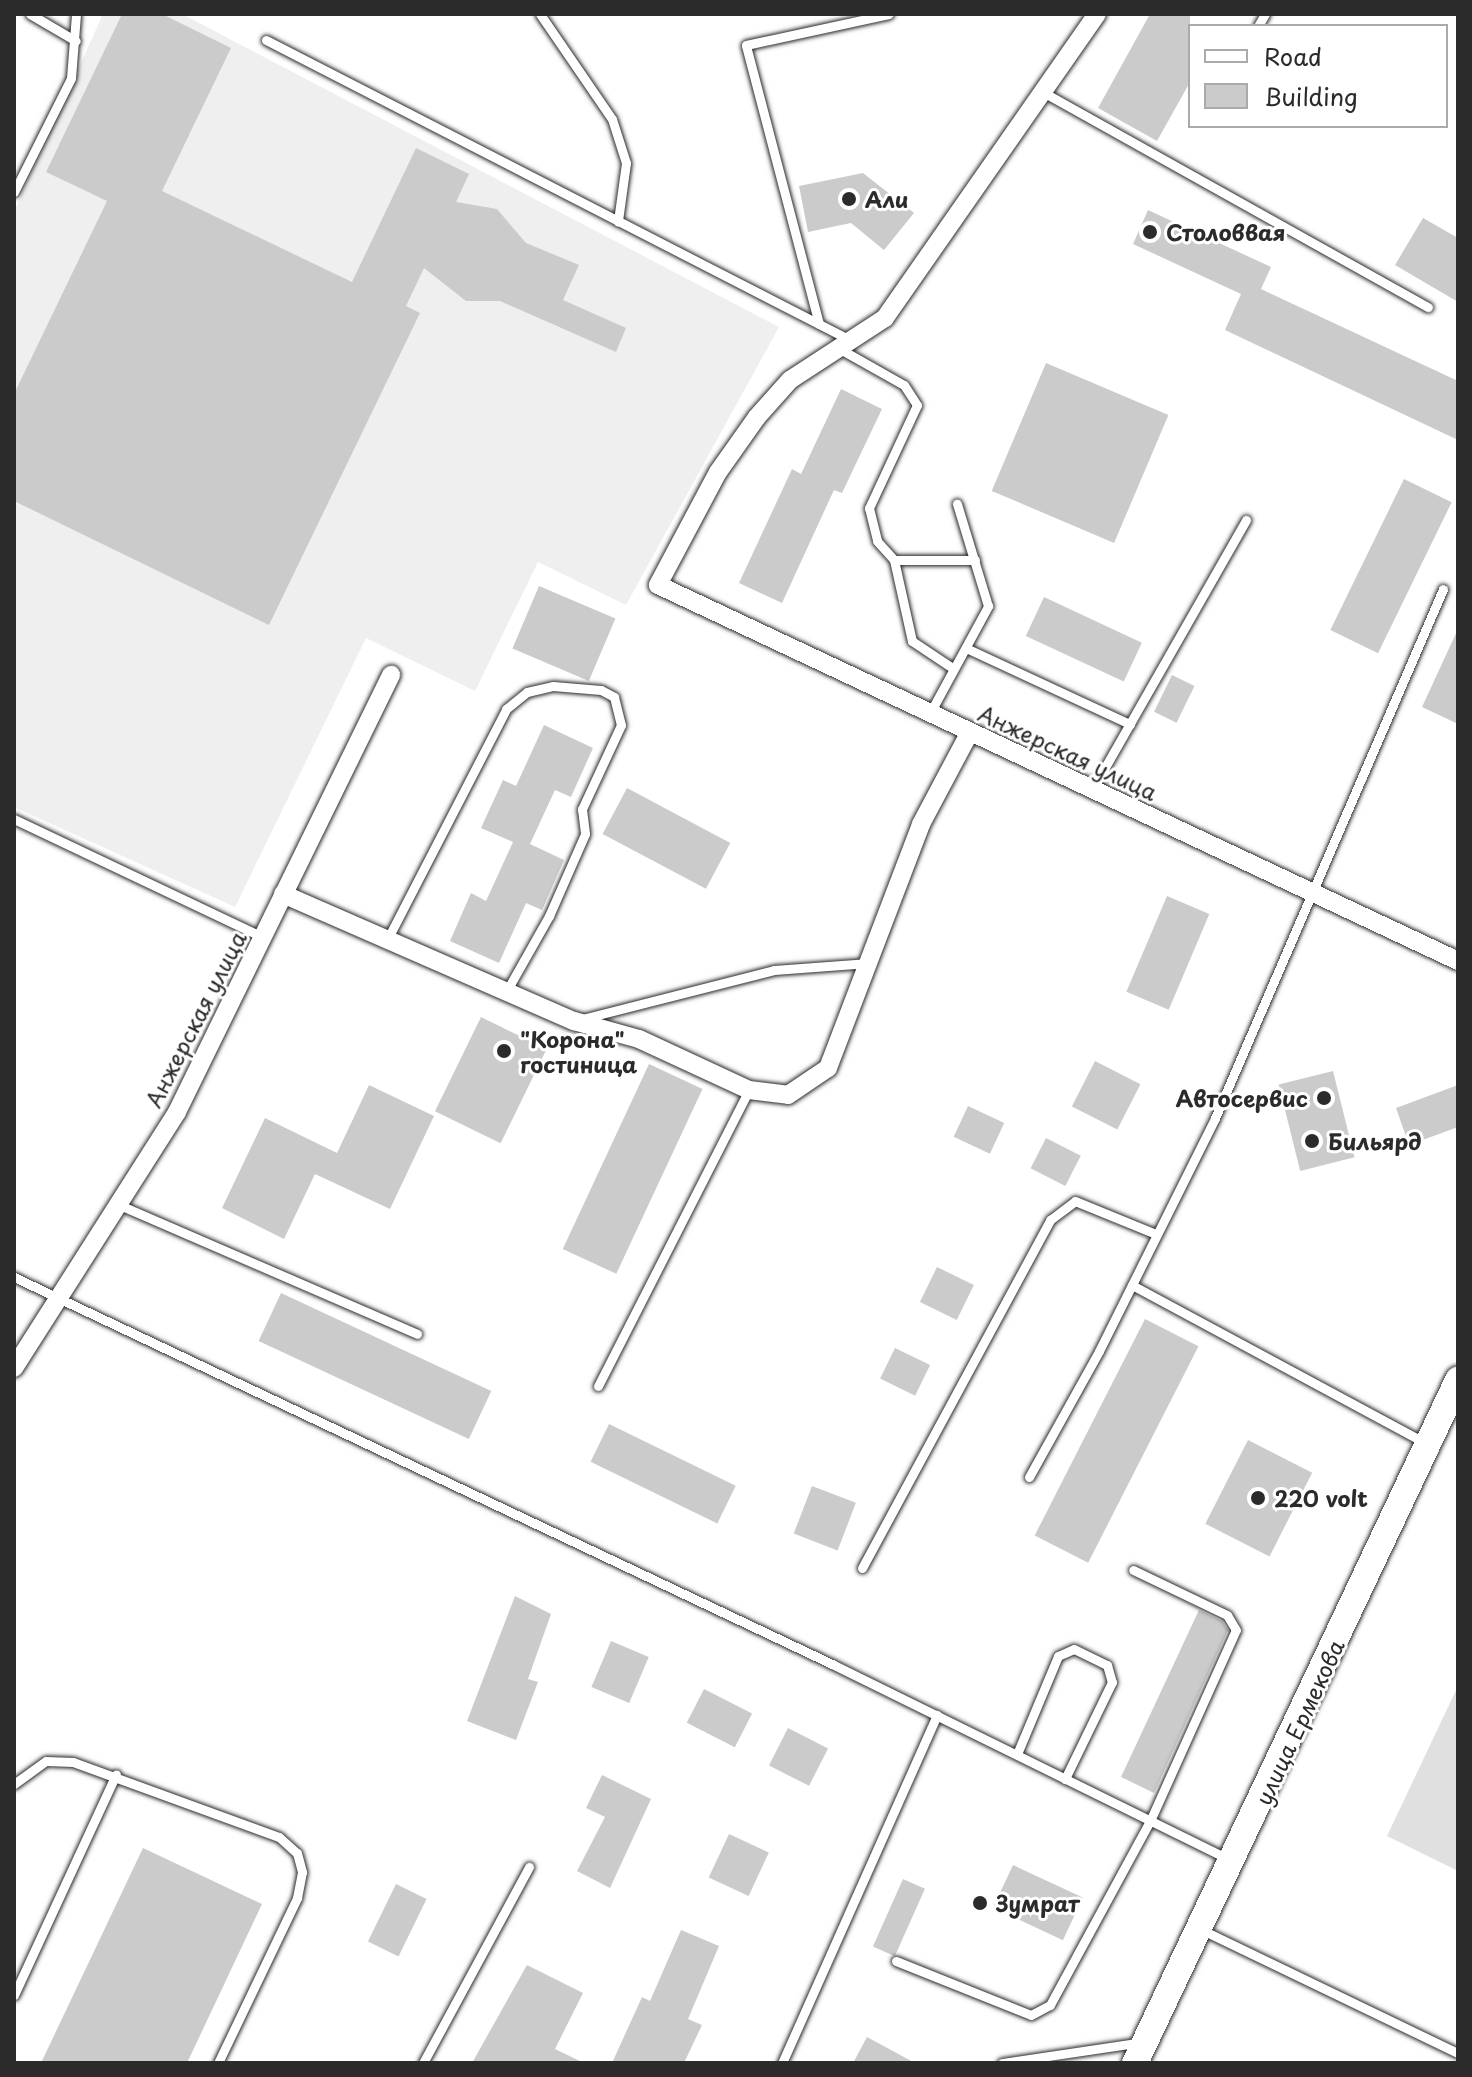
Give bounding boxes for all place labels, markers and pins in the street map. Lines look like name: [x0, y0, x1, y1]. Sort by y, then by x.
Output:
place label: Али: [865, 186, 909, 212]
marker: Али: [840, 190, 858, 208]
place label: Столоввая: [1166, 219, 1285, 245]
marker: Столоввая: [1141, 223, 1159, 241]
place label: "Корона" гостиница: [520, 1025, 637, 1076]
marker: "Корона" гостиница: [495, 1042, 513, 1060]
place label: Автосервис: [1176, 1085, 1308, 1111]
marker: Автосервис: [1315, 1089, 1333, 1107]
place label: Бильярд: [1328, 1128, 1422, 1154]
marker: Бильярд: [1303, 1132, 1321, 1150]
place label: 220 volt: [1274, 1485, 1369, 1511]
marker: 220 volt: [1249, 1489, 1267, 1507]
place label: Зумрат: [996, 1890, 1080, 1916]
marker: Зумрат: [971, 1894, 989, 1912]

